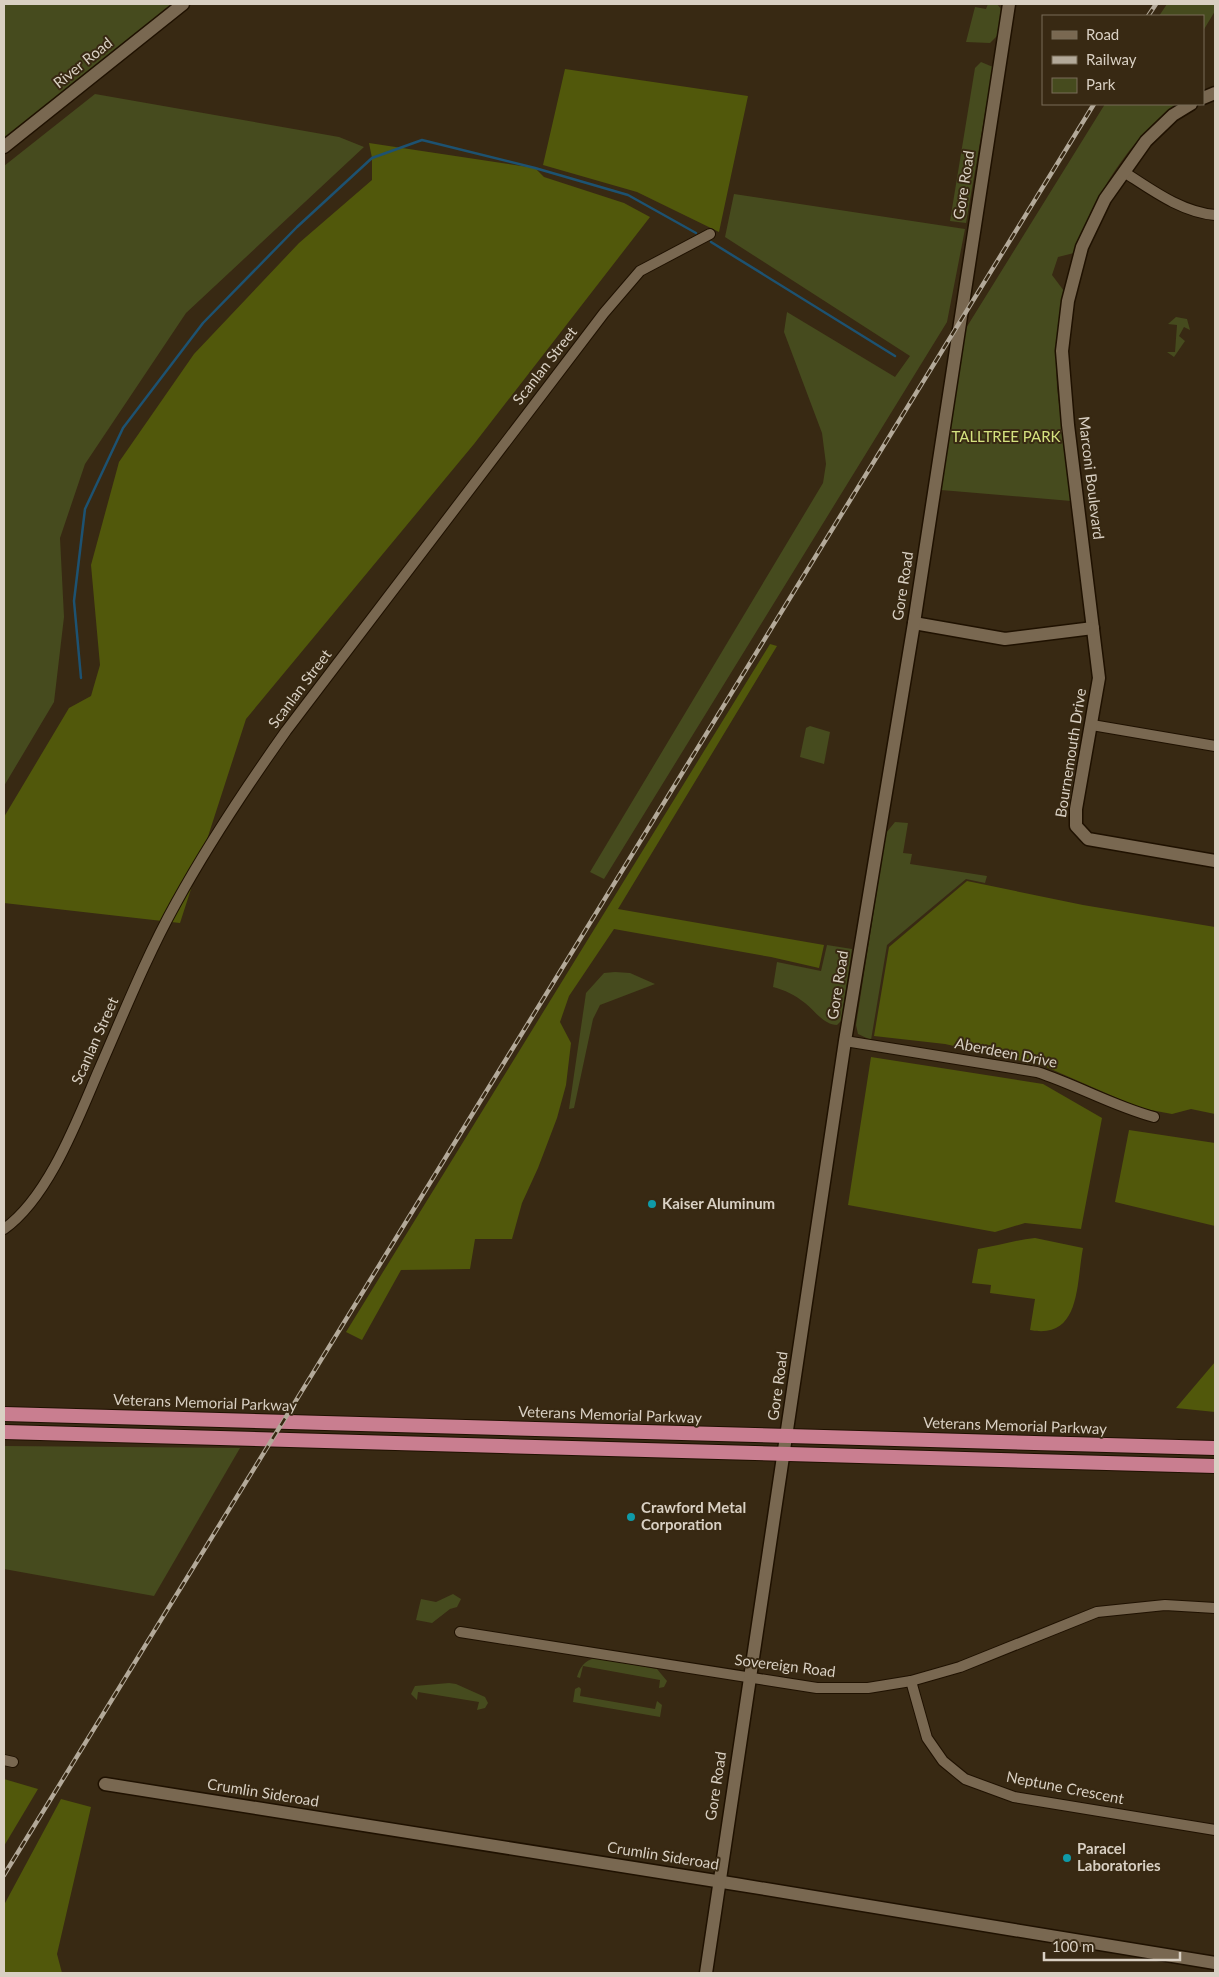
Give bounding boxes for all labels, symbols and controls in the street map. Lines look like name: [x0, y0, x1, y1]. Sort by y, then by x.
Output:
legend: [1042, 15, 1204, 105]
text: Road: [1086, 25, 1119, 43]
street label: River Road: [49, 33, 115, 91]
text: Railway: [1086, 50, 1137, 68]
text: Park: [1086, 75, 1116, 93]
street label: Gore Road: [949, 149, 977, 221]
street label: Scanlan Street: [508, 322, 581, 408]
street label: Marconi Boulevard: [1076, 415, 1108, 541]
park label: TALLTREE PARK: [951, 427, 1061, 445]
street label: Gore Road: [888, 550, 916, 622]
street label: Scanlan Street: [264, 645, 335, 731]
street label: Bournemouth Drive: [1051, 687, 1089, 819]
street label: Gore Road: [823, 949, 851, 1021]
street label: Scanlan Street: [67, 994, 122, 1087]
street label: Aberdeen Drive: [954, 1033, 1059, 1071]
place label: Kaiser Aluminum: [662, 1194, 775, 1212]
marker: Kaiser Aluminum: [646, 1198, 658, 1210]
street label: Gore Road: [763, 1350, 791, 1422]
street label: Veterans Memorial Parkway: [113, 1390, 298, 1414]
street label: Veterans Memorial Parkway: [518, 1402, 703, 1426]
street label: Veterans Memorial Parkway: [923, 1413, 1108, 1437]
place label: Crawford Metal Corporation: [641, 1498, 746, 1533]
marker: Crawford Metal Corporation: [625, 1511, 637, 1523]
street label: Sovereign Road: [734, 1650, 837, 1680]
street label: Gore Road: [701, 1750, 729, 1822]
street label: Neptune Crescent: [1005, 1767, 1126, 1807]
street label: Crumlin Sideroad: [206, 1774, 320, 1810]
street label: Crumlin Sideroad: [606, 1837, 720, 1873]
place label: Paracel Laboratories: [1077, 1839, 1161, 1874]
marker: Paracel Laboratories: [1061, 1852, 1073, 1864]
scale bar: [1044, 1930, 1180, 1962]
text: 100 m: [1052, 1937, 1094, 1955]

